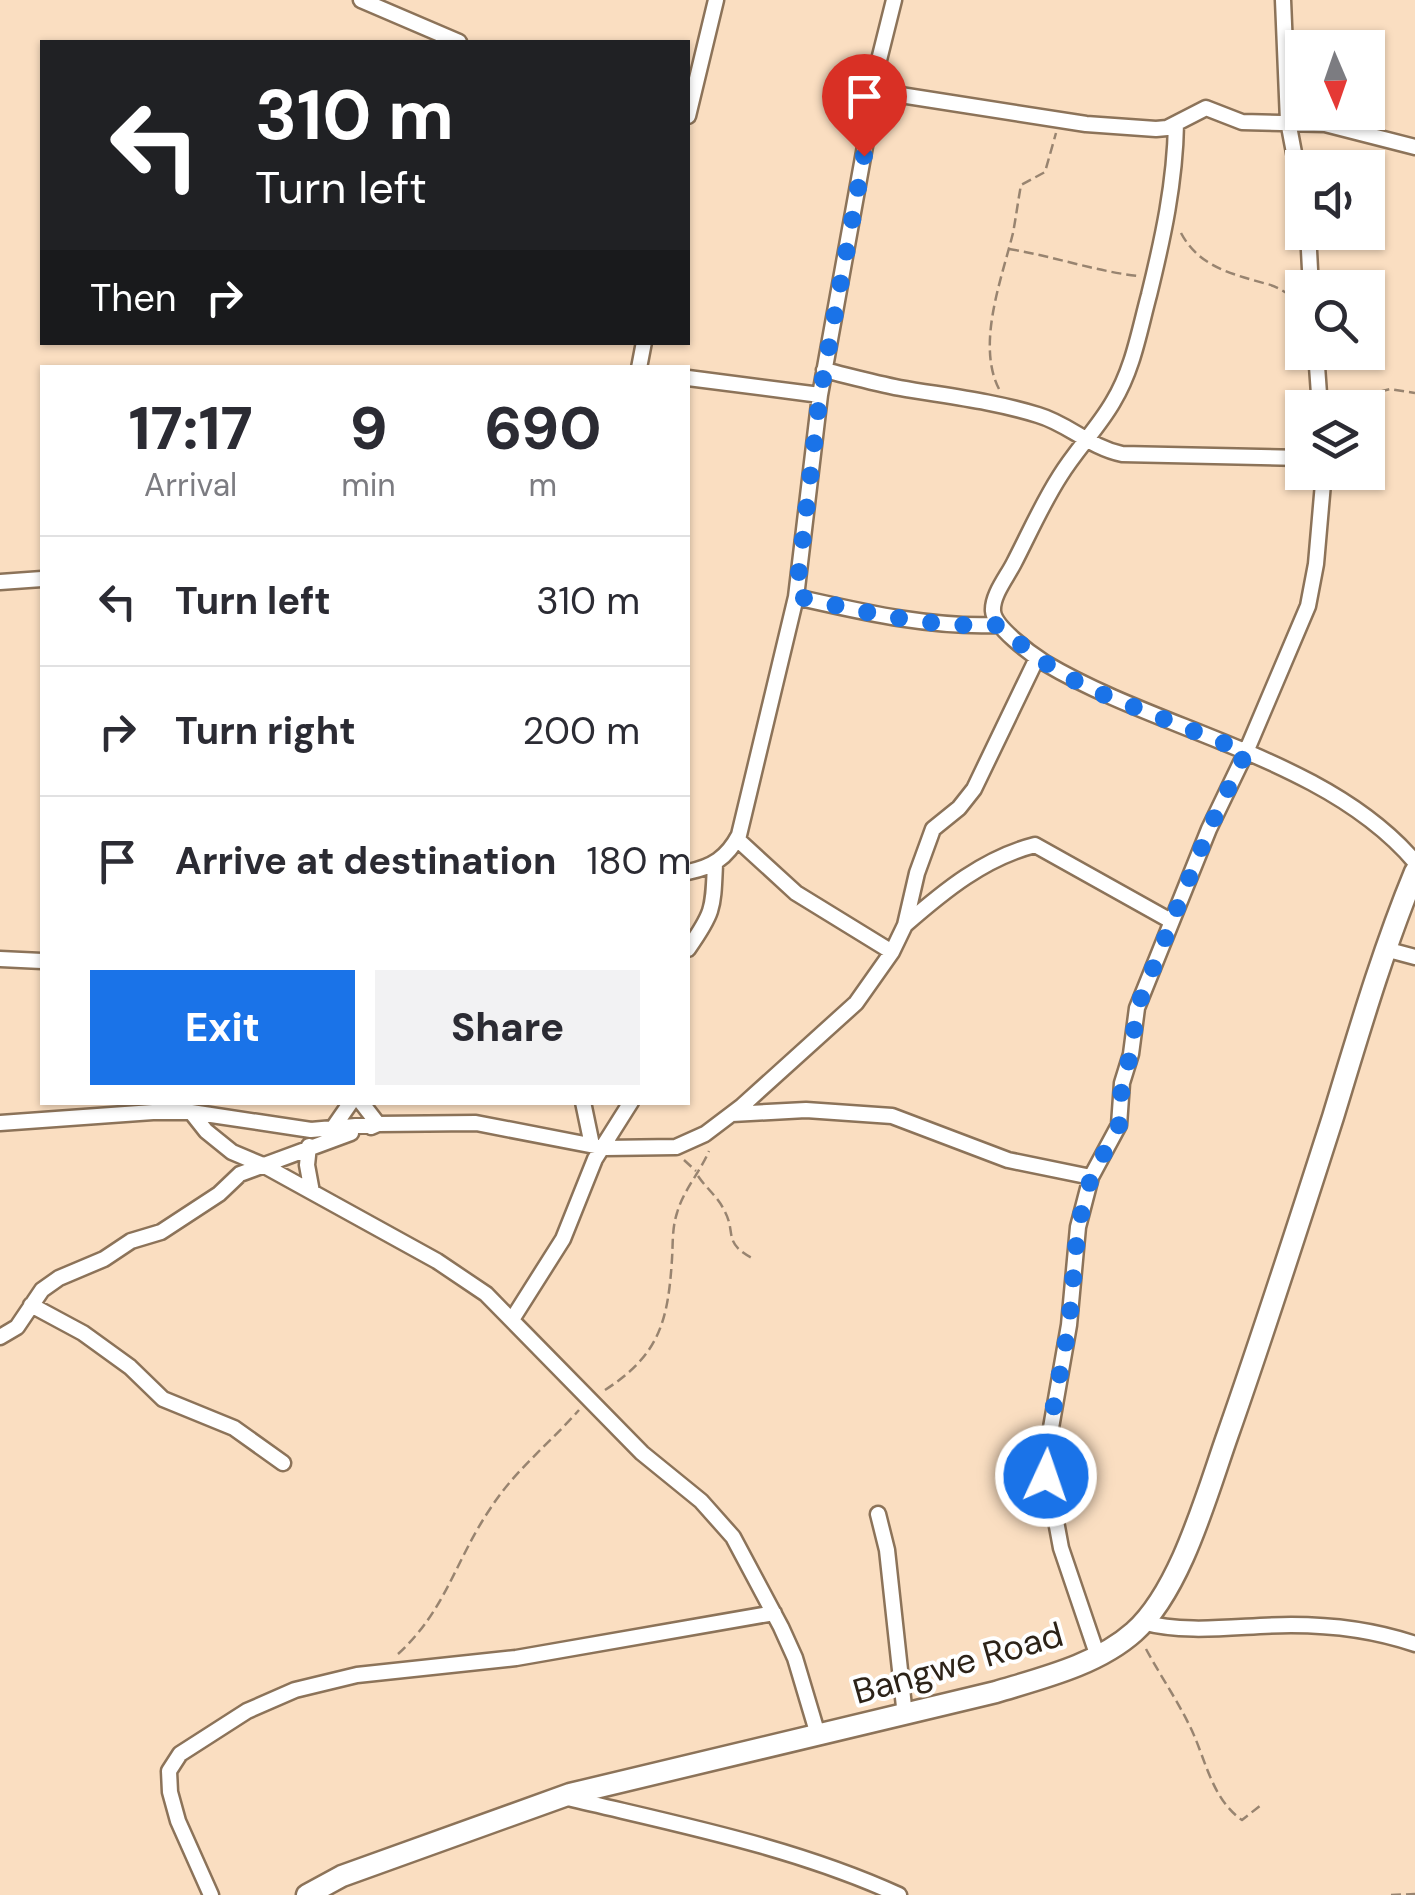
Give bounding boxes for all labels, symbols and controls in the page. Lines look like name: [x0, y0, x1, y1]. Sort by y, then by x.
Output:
north arrow: [1285, 30, 1385, 130]
map controls: [1285, 30, 1385, 490]
pin: [822, 54, 907, 157]
icon: arrive: [837, 69, 892, 124]
text: 310 m: [255, 70, 454, 161]
icon: left: [90, 80, 220, 210]
button: sound: [1285, 150, 1385, 250]
text: Turn left: [255, 158, 427, 217]
icon: right: [197, 270, 252, 325]
button: search: [1285, 270, 1385, 370]
text: Then: [90, 273, 177, 323]
text: 17:17: [128, 389, 253, 468]
text: 9: [349, 389, 388, 468]
text: 690: [484, 389, 602, 468]
button: layers: [1285, 390, 1385, 490]
text: Arrival: [144, 464, 237, 506]
text: min: [341, 464, 396, 506]
text: m: [529, 464, 557, 506]
icon: left: [90, 574, 145, 629]
text: Turn left: [175, 576, 331, 626]
text: 310 m: [536, 576, 640, 626]
icon: right: [90, 704, 145, 759]
text: Turn right: [175, 706, 356, 756]
text: 200 m: [523, 706, 640, 756]
icon: arrive: [90, 834, 145, 889]
text: Arrive at destination: [175, 836, 557, 886]
text: 180 m: [587, 836, 691, 886]
button: Exit: [90, 970, 355, 1085]
button: Share: [375, 970, 640, 1085]
position arrow: [994, 1424, 1098, 1528]
street label: Bangwe Road: [848, 1611, 1068, 1715]

